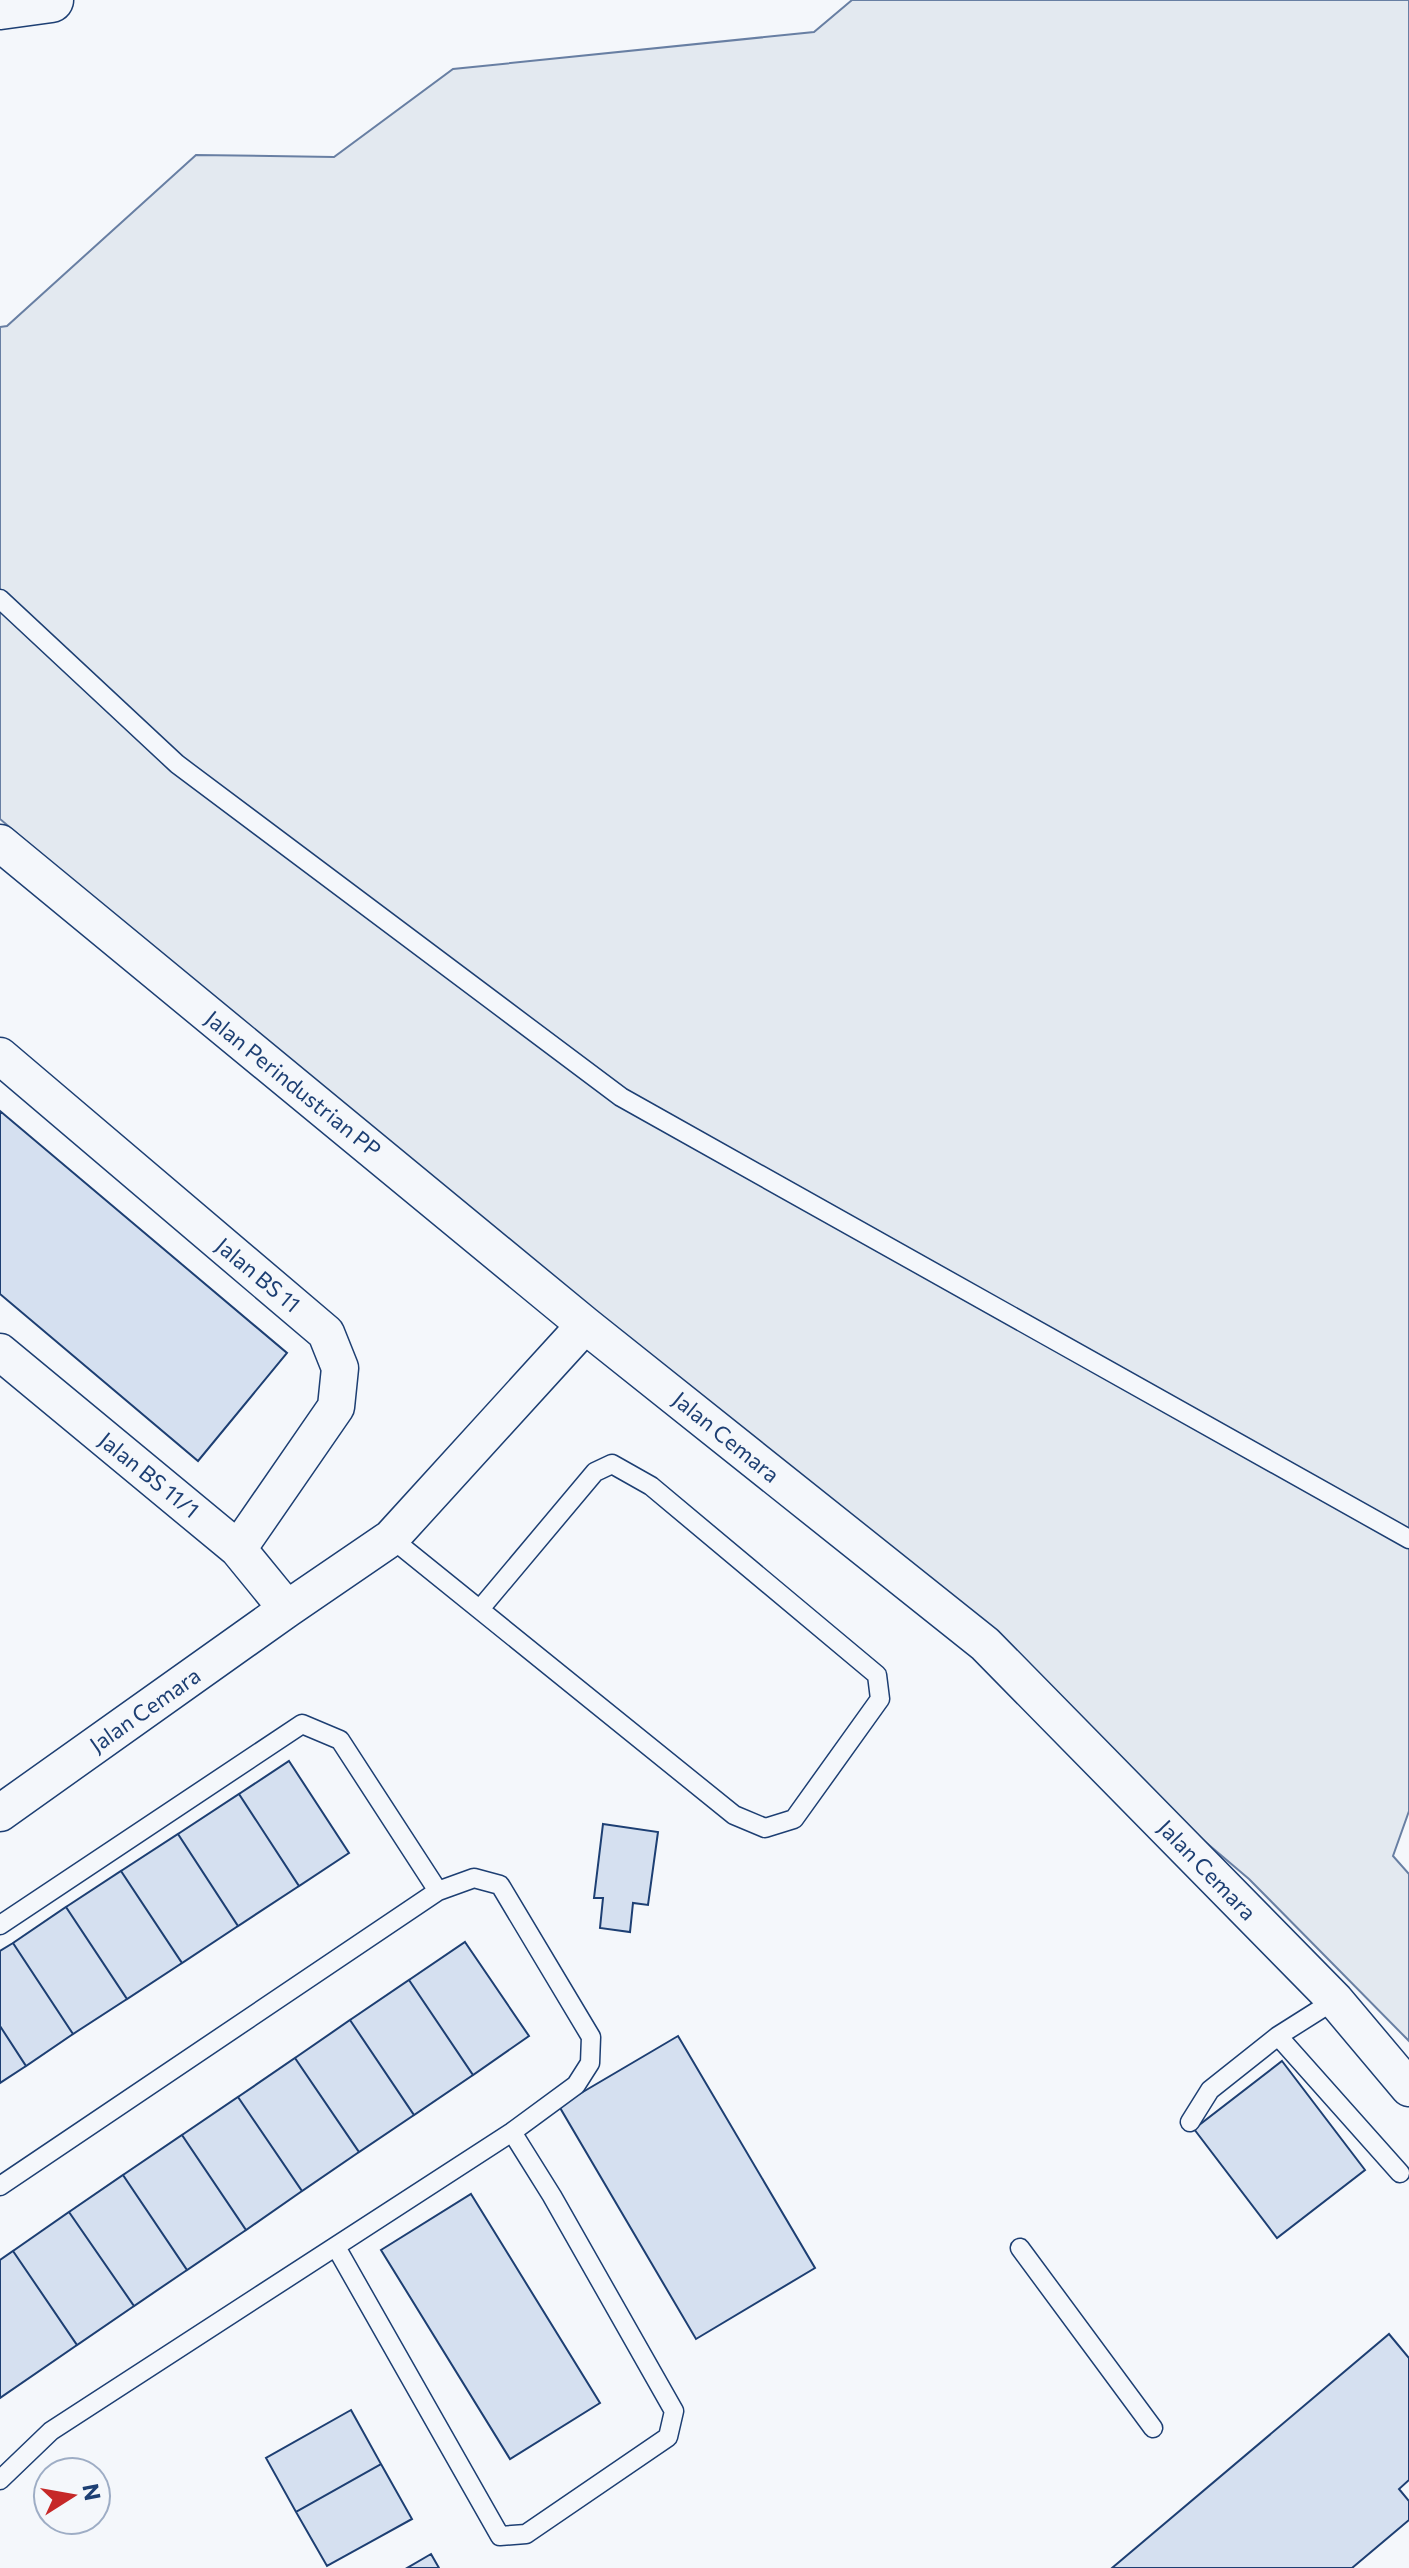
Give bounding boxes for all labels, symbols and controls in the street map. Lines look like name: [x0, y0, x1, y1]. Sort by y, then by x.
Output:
street label: Jalan Perindustrian PP: [200, 1004, 387, 1163]
street label: Jalan BS 11: [211, 1232, 306, 1318]
street label: Jalan Cemara: [668, 1385, 785, 1488]
street label: Jalan BS 11/1: [94, 1426, 205, 1523]
street label: Jalan Cemara: [84, 1661, 205, 1758]
street label: Jalan Cemara: [1153, 1814, 1262, 1926]
north arrow: [32, 2456, 112, 2536]
text: N: [77, 2481, 107, 2503]

